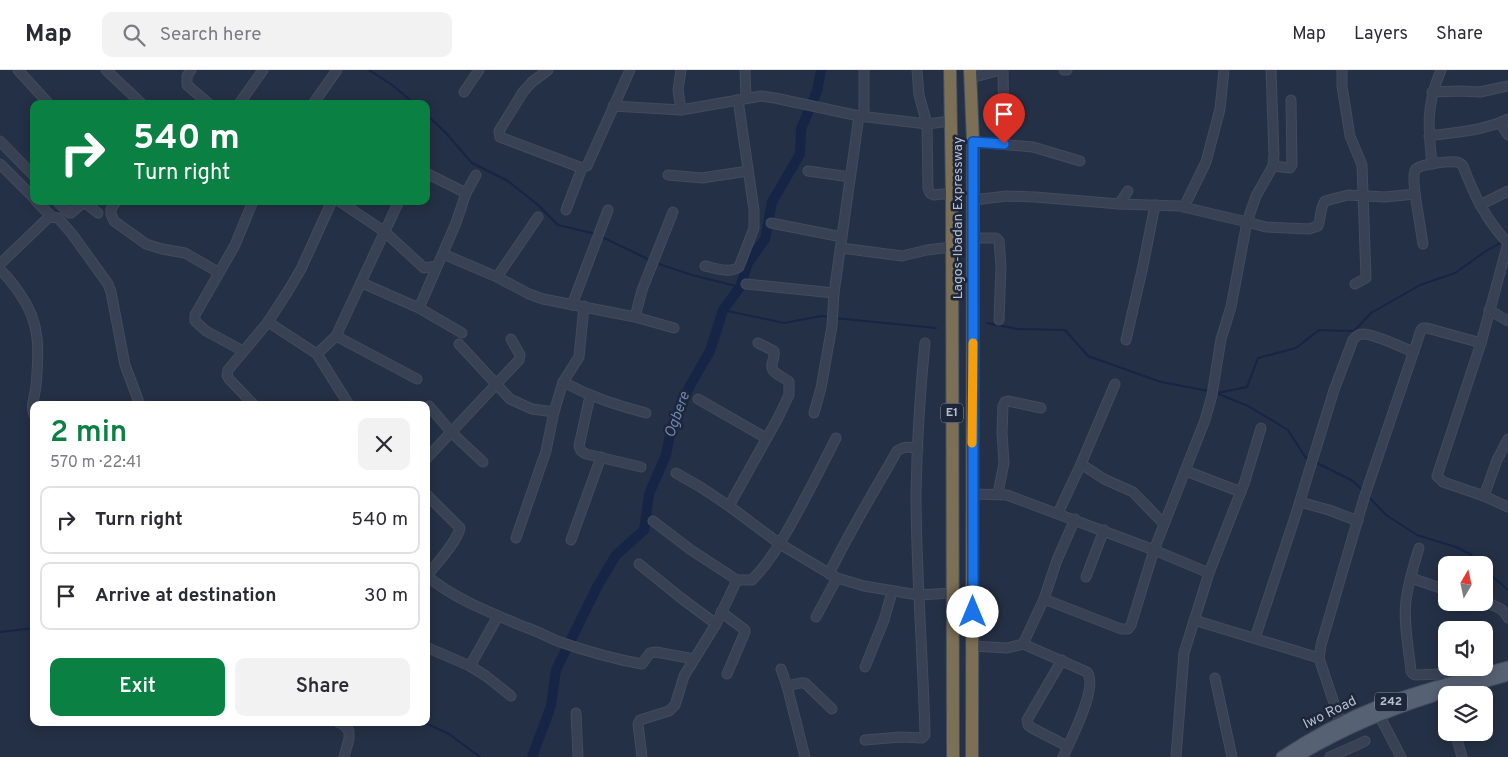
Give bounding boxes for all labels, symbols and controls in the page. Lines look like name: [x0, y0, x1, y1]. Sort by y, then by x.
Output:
search box: [102, 12, 452, 57]
text: Map: [25, 20, 72, 50]
icon: search: [120, 21, 148, 49]
text: Search here: [160, 23, 261, 47]
text: Map: [1292, 23, 1326, 46]
text: Layers: [1354, 23, 1408, 46]
text: Share: [1436, 23, 1483, 46]
pin: [983, 93, 1025, 144]
icon: arrive: [990, 100, 1018, 128]
text: 540 m: [133, 117, 240, 161]
icon: right: [50, 120, 115, 185]
street label: Lagos-Ibadan Expressway: [950, 137, 967, 299]
text: Turn right: [133, 160, 230, 187]
water label: Ogbere: [661, 389, 695, 441]
road number: E1: [941, 403, 963, 422]
text: 2 min: [50, 415, 127, 452]
button: close: [358, 418, 410, 470]
text: 570 m · 22:41: [50, 453, 142, 473]
icon: right: [52, 506, 80, 534]
text: Turn right: [95, 508, 183, 532]
text: 540 m: [351, 508, 408, 532]
north arrow: [1438, 556, 1492, 611]
map controls: [1438, 556, 1493, 741]
icon: arrive: [52, 582, 80, 610]
text: Arrive at destination: [95, 584, 276, 608]
text: 30 m: [364, 584, 408, 608]
position arrow: [946, 585, 998, 637]
button: sound: [1438, 621, 1493, 676]
button: Exit: [50, 658, 225, 716]
button: Share: [235, 658, 410, 716]
button: layers: [1438, 686, 1493, 741]
road number: 242: [1375, 692, 1407, 712]
street label: Iwo Road: [1300, 693, 1360, 733]

